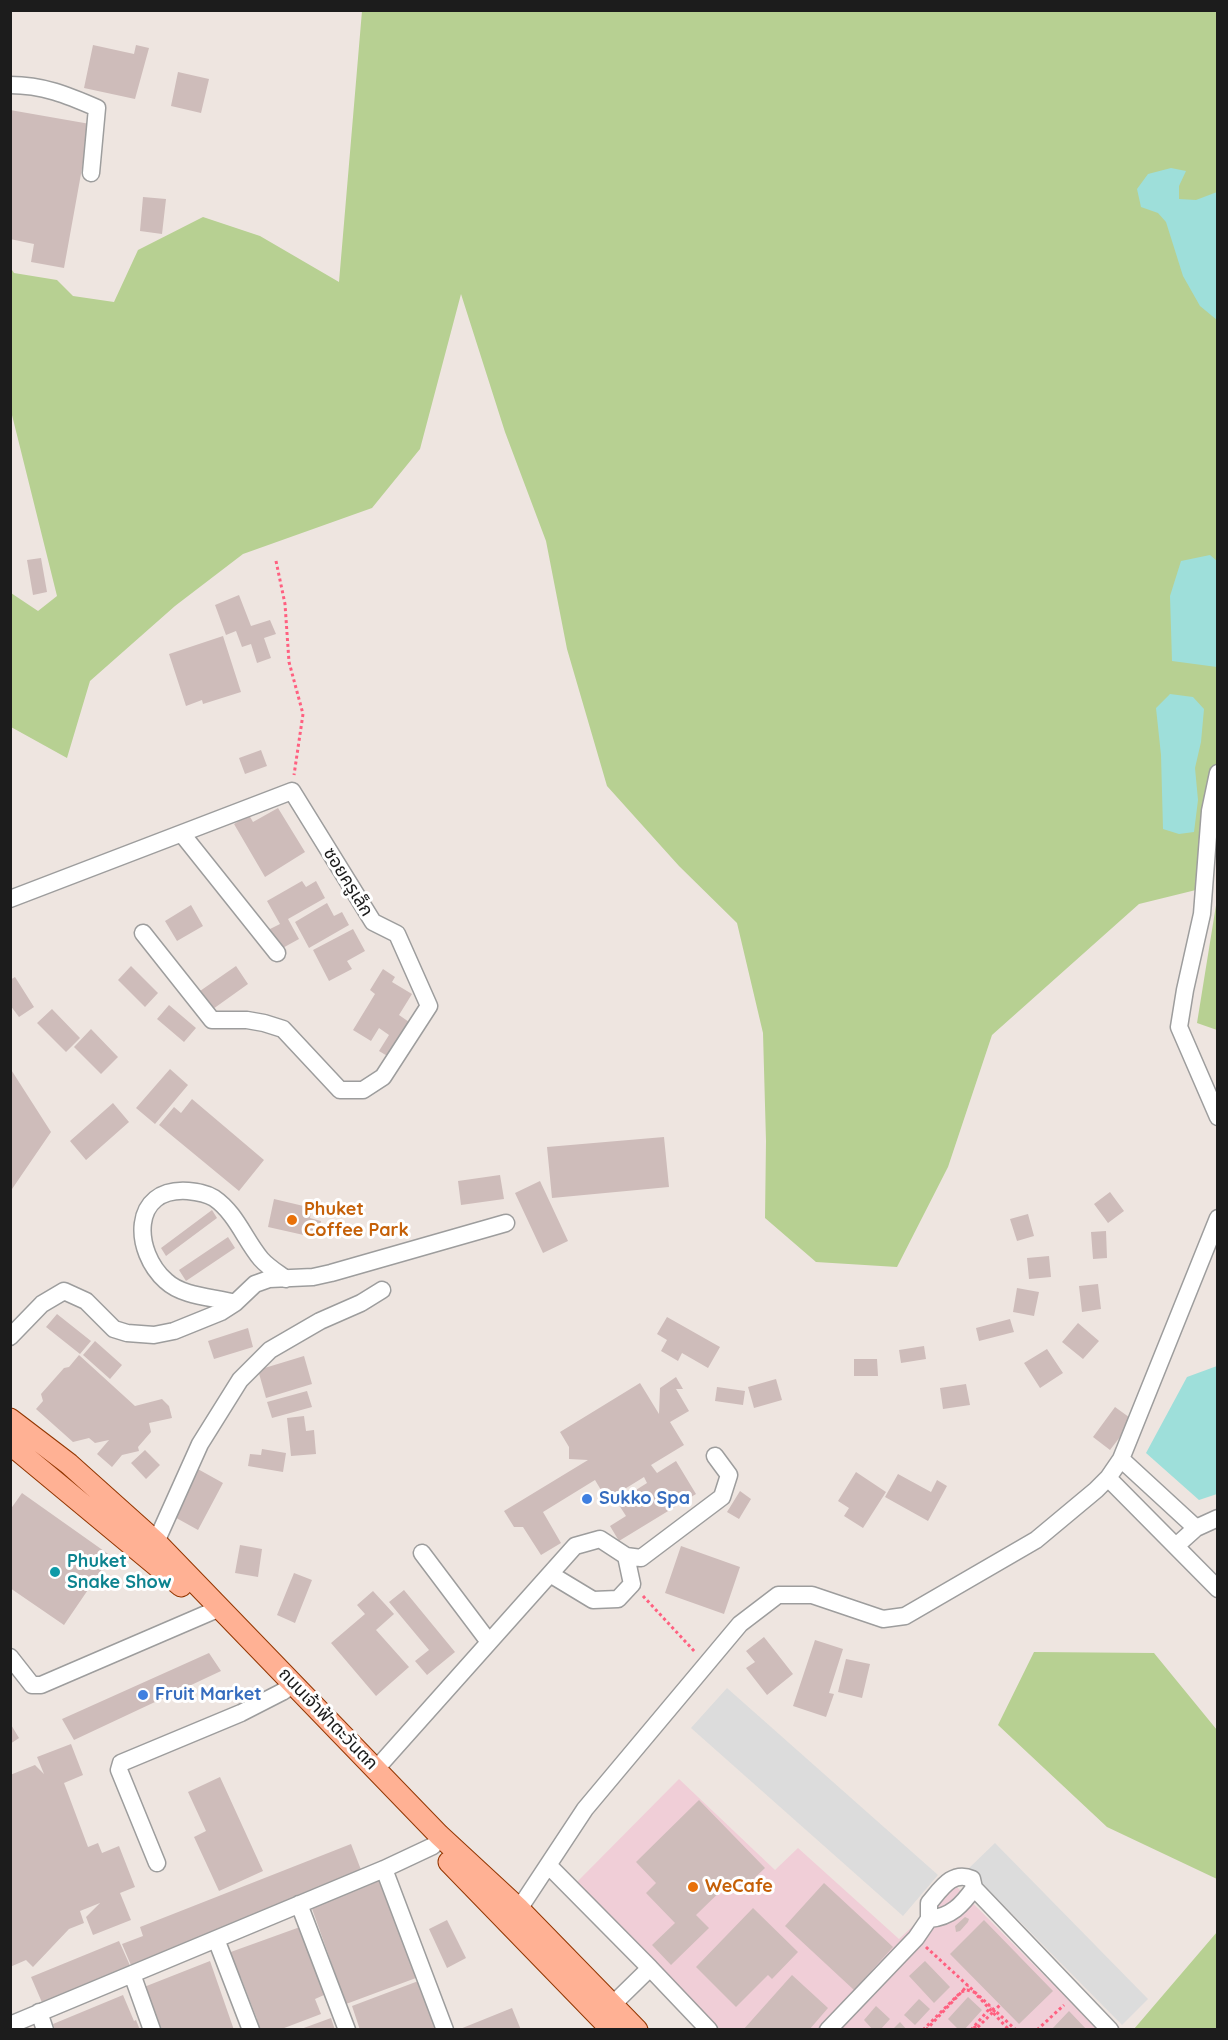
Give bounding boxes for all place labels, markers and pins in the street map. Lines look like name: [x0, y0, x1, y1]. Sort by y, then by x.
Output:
place label: Phuket Coffee Park: [304, 1199, 409, 1242]
marker: Phuket Coffee Park: [285, 1213, 299, 1227]
place label: Sukko Spa: [599, 1488, 690, 1510]
marker: Sukko Spa: [580, 1492, 594, 1506]
place label: Phuket Snake Show: [67, 1551, 172, 1594]
marker: Phuket Snake Show: [48, 1565, 62, 1579]
place label: Fruit Market: [155, 1684, 262, 1706]
marker: Fruit Market: [136, 1688, 150, 1702]
place label: WeCafe: [705, 1876, 773, 1898]
marker: WeCafe: [686, 1880, 700, 1894]

